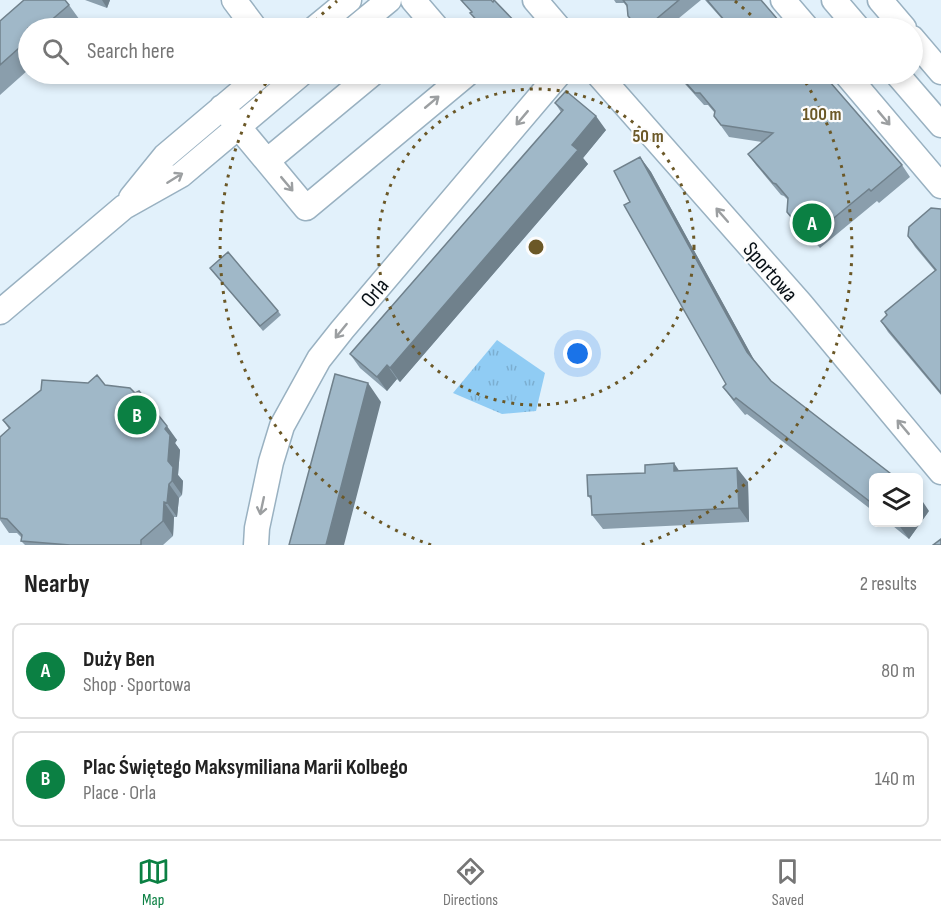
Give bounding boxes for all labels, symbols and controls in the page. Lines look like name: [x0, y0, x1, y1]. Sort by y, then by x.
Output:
search box: [18, 18, 923, 84]
icon: search: [39, 35, 72, 68]
text: Search here: [87, 38, 174, 65]
one-way arrow: [424, 96, 440, 109]
text: 100 m: [803, 104, 842, 125]
one-way arrow: [515, 110, 528, 126]
one-way arrow: [877, 110, 891, 125]
text: 50 m: [632, 126, 664, 147]
one-way arrow: [166, 171, 183, 183]
one-way arrow: [280, 176, 293, 192]
pin: A: [792, 200, 832, 246]
one-way arrow: [715, 208, 729, 223]
centre of rings: [526, 237, 546, 257]
street label: Sportowa: [737, 237, 803, 307]
street label: Orla: [355, 273, 395, 313]
one-way arrow: [335, 323, 348, 339]
your location: [563, 339, 592, 368]
pin: B: [118, 392, 156, 438]
one-way arrow: [897, 419, 910, 435]
map controls: [869, 473, 923, 527]
button: layers: [869, 473, 923, 527]
one-way arrow: [255, 496, 267, 515]
text: Nearby: [24, 569, 90, 600]
text: 2 results: [860, 572, 917, 596]
text: Duży Ben: [83, 646, 155, 673]
text: A: [41, 659, 50, 683]
text: 80 m: [881, 659, 915, 683]
text: Shop · Sportowa: [83, 673, 191, 697]
text: Plac Świętego Maksymiliana Marii Kolbego: [83, 754, 408, 781]
text: B: [41, 767, 50, 791]
text: 140 m: [875, 767, 915, 791]
text: Place · Orla: [83, 781, 156, 805]
tab: Map: [137, 855, 170, 910]
tab: Directions: [443, 855, 498, 910]
tab: Saved: [771, 855, 804, 910]

